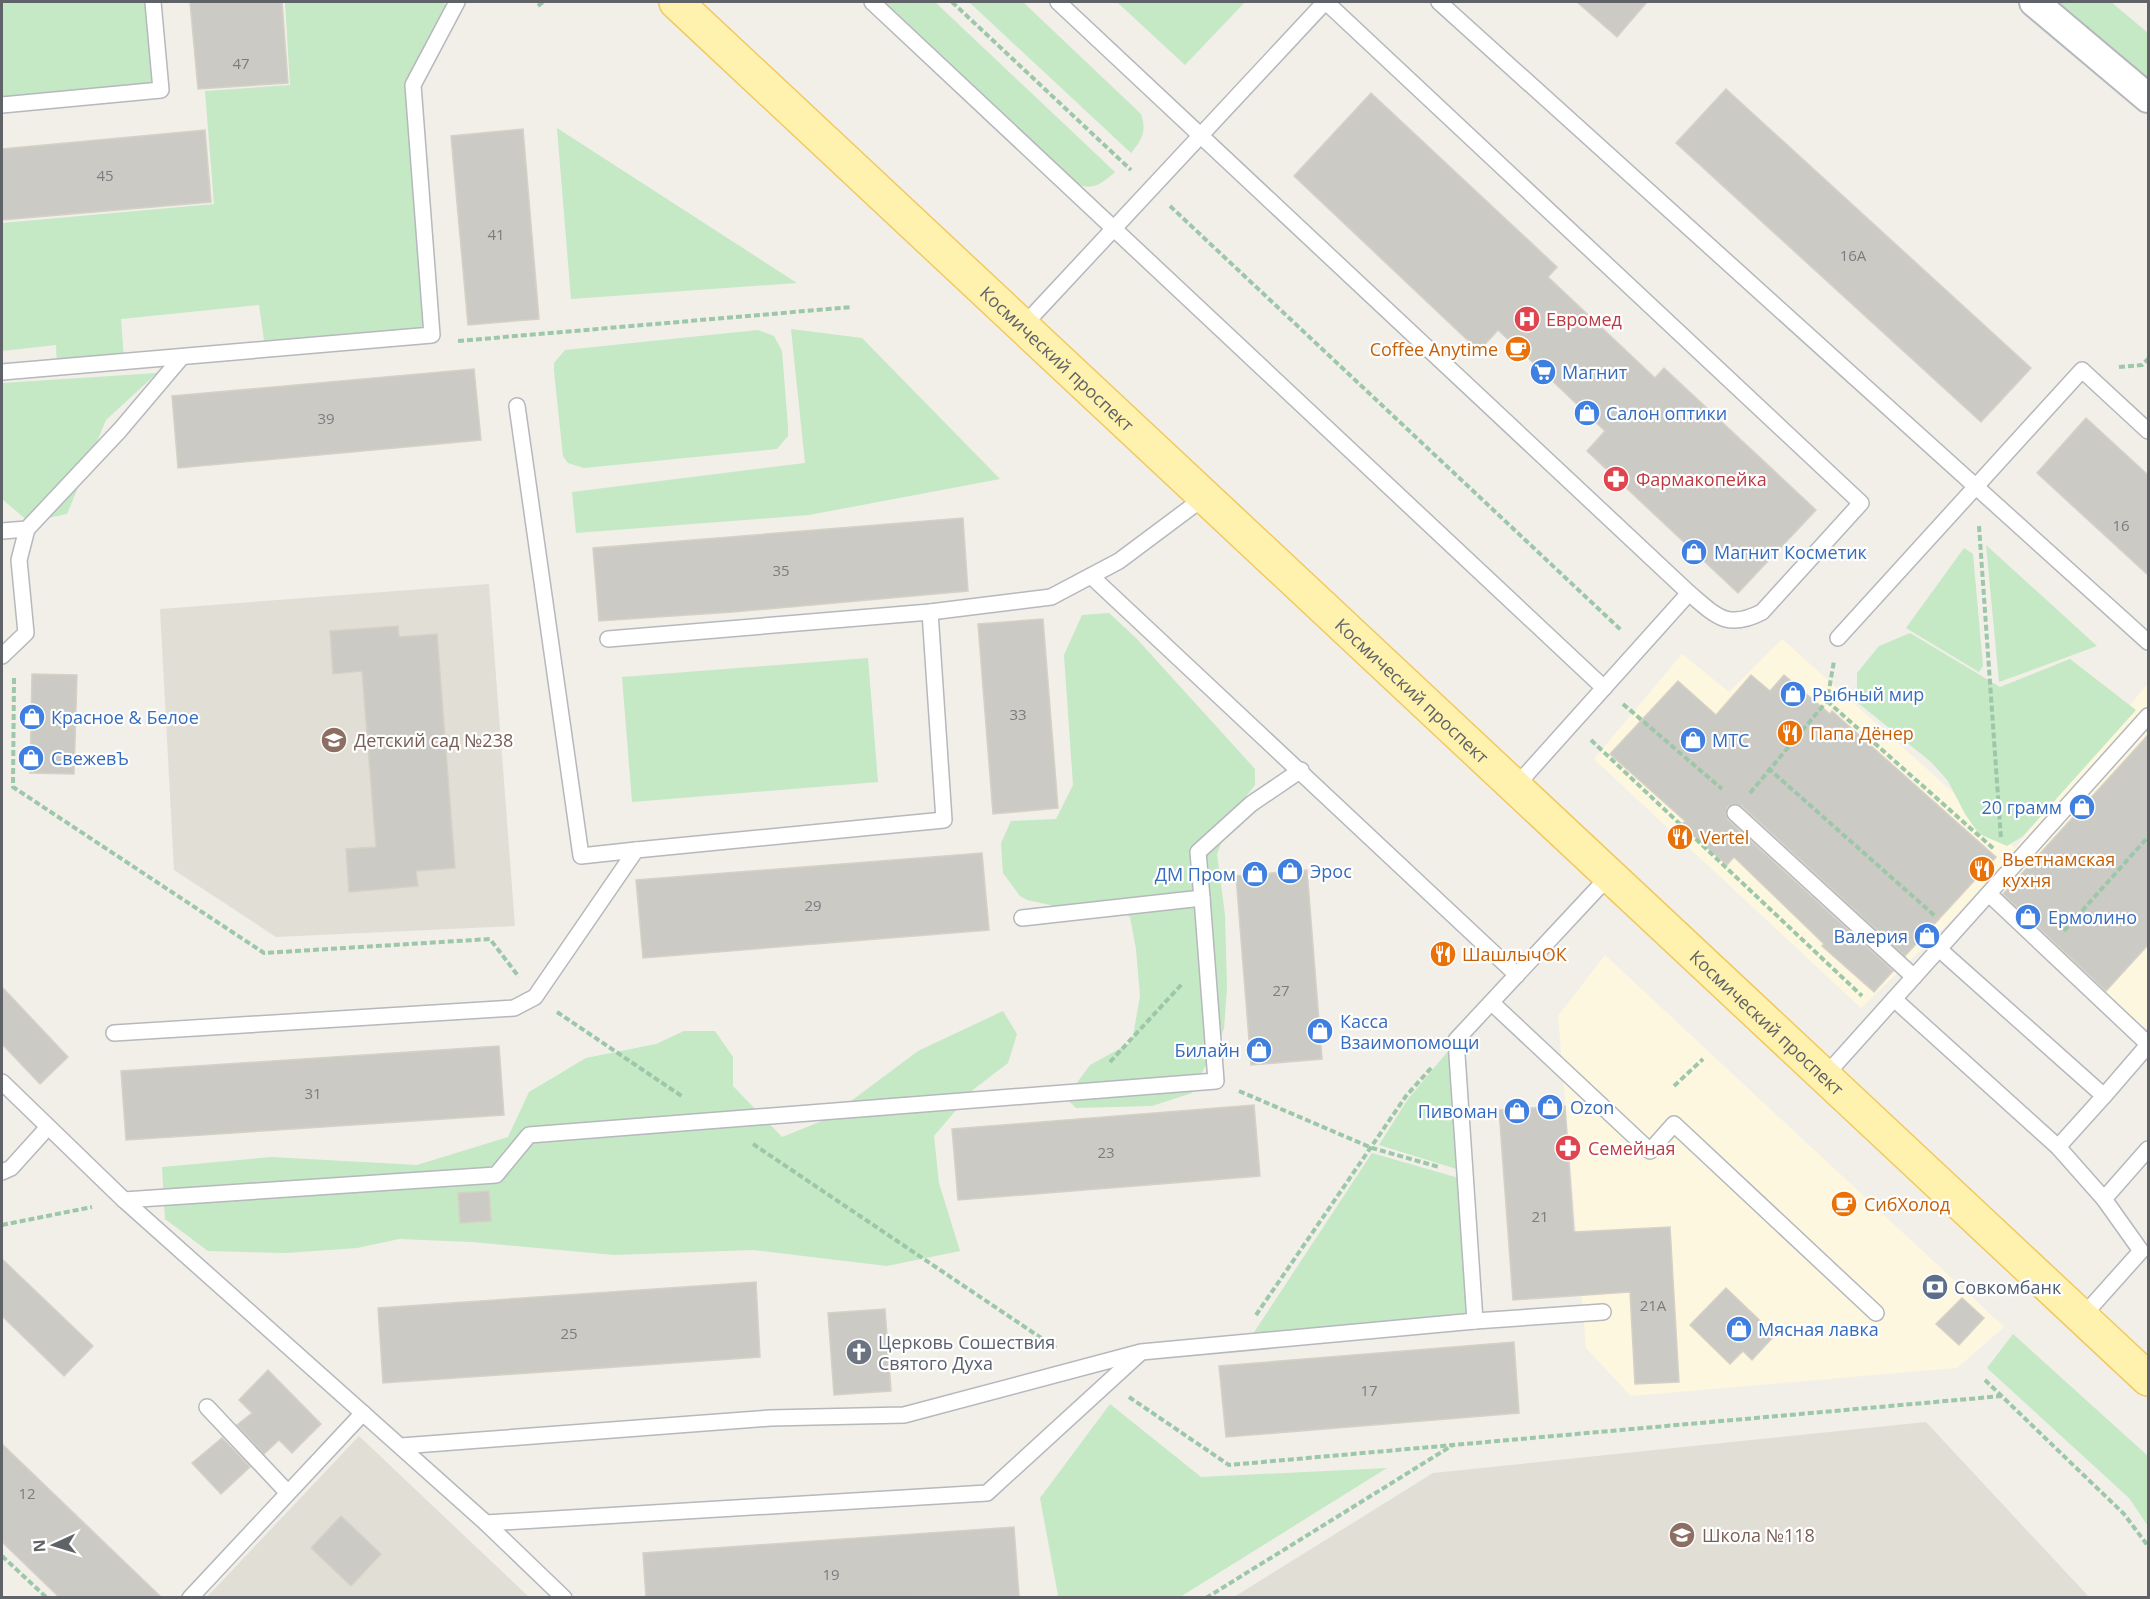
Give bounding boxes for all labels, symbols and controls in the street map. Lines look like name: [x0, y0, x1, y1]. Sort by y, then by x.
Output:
house number: 47: [232, 53, 250, 73]
house number: 45: [96, 165, 114, 185]
house number: 41: [487, 224, 505, 244]
house number: 16А: [1840, 245, 1867, 265]
street label: Космический проспект: [975, 281, 1140, 437]
hospital icon: Евромед: [1512, 304, 1542, 334]
place label: Евромед: [1546, 307, 1622, 331]
cafe icon: Coffee Anytime: [1503, 334, 1533, 364]
place label: Coffee Anytime: [1370, 337, 1498, 361]
supermarket icon: Магнит: [1528, 357, 1558, 387]
place label: Магнит: [1562, 360, 1628, 384]
shop icon: Салон оптики: [1572, 398, 1602, 428]
place label: Салон оптики: [1606, 401, 1727, 425]
house number: 39: [317, 408, 335, 428]
pharmacy icon: Фармакопейка: [1601, 464, 1631, 494]
place label: Фармакопейка: [1636, 467, 1767, 491]
house number: 16: [2112, 515, 2130, 535]
shop icon: Магнит Косметик: [1679, 537, 1709, 567]
place label: Магнит Косметик: [1714, 540, 1868, 564]
house number: 35: [772, 560, 790, 580]
street label: Космический проспект: [1330, 613, 1495, 769]
shop icon: Рыбный мир: [1778, 679, 1808, 709]
place label: Рыбный мир: [1812, 682, 1924, 706]
shop icon: Красное & Белое: [17, 702, 47, 732]
house number: 33: [1009, 704, 1027, 724]
place label: Красное & Белое: [51, 705, 199, 729]
restaurant icon: Папа Дёнер: [1775, 718, 1805, 748]
place label: Папа Дёнер: [1810, 721, 1914, 745]
school or university icon: Детский сад №238: [319, 725, 349, 755]
shop icon: МТС: [1678, 725, 1708, 755]
place label: Детский сад №238: [354, 728, 513, 752]
place label: МТС: [1712, 728, 1749, 752]
shop icon: СвежевЪ: [16, 743, 46, 773]
place label: СвежевЪ: [51, 746, 129, 770]
shop icon: 20 грамм: [2067, 792, 2097, 822]
place label: 20 грамм: [1982, 795, 2062, 819]
restaurant icon: Vertel: [1665, 822, 1695, 852]
place label: Vertel: [1700, 825, 1749, 849]
place label: Вьетнамская кухня: [2002, 847, 2115, 892]
restaurant icon: Вьетнамская кухня: [1967, 854, 1997, 884]
shop icon: Эрос: [1275, 856, 1305, 886]
shop icon: ДМ Пром: [1240, 859, 1270, 889]
place label: Эрос: [1310, 859, 1352, 883]
place label: ДМ Пром: [1155, 862, 1236, 886]
house number: 29: [804, 895, 822, 915]
shop icon: Ермолино: [2013, 902, 2043, 932]
place label: Ермолино: [2048, 905, 2137, 929]
shop icon: Валерия: [1912, 921, 1942, 951]
place label: Валерия: [1834, 924, 1908, 948]
restaurant icon: ШашлычОК: [1428, 939, 1458, 969]
place label: ШашлычОК: [1462, 942, 1567, 966]
street label: Космический проспект: [1685, 945, 1850, 1101]
house number: 27: [1272, 980, 1290, 1000]
place label: Касса Взаимопомощи: [1340, 1009, 1479, 1054]
shop icon: Касса Взаимопомощи: [1305, 1016, 1335, 1046]
shop icon: Билайн: [1244, 1035, 1274, 1065]
place label: Билайн: [1174, 1038, 1240, 1062]
house number: 31: [304, 1083, 322, 1103]
shop icon: Ozon: [1535, 1092, 1565, 1122]
place label: Ozon: [1570, 1095, 1614, 1119]
shop icon: Пивоман: [1502, 1096, 1532, 1126]
place label: Пивоман: [1418, 1099, 1498, 1123]
pharmacy icon: Семейная: [1553, 1133, 1583, 1163]
place label: Семейная: [1588, 1136, 1676, 1160]
house number: 23: [1097, 1142, 1115, 1162]
cafe icon: СибХолод: [1829, 1189, 1859, 1219]
place label: СибХолод: [1864, 1192, 1950, 1216]
house number: 21: [1531, 1206, 1549, 1226]
bank icon: Совкомбанк: [1920, 1272, 1950, 1302]
place label: Совкомбанк: [1954, 1275, 2062, 1299]
house number: 21А: [1640, 1295, 1667, 1315]
shop icon: Мясная лавка: [1724, 1314, 1754, 1344]
place label: Мясная лавка: [1758, 1317, 1879, 1341]
house number: 25: [560, 1323, 578, 1343]
place label: Церковь Сошествия Святого Духа: [878, 1330, 1055, 1375]
church icon: Церковь Сошествия Святого Духа: [844, 1337, 874, 1367]
house number: 17: [1360, 1380, 1378, 1400]
house number: 12: [18, 1483, 36, 1503]
north arrow: [24, 1515, 84, 1575]
school or university icon: Школа №118: [1667, 1520, 1697, 1550]
place label: Школа №118: [1702, 1523, 1815, 1547]
text: N: [28, 1539, 50, 1553]
house number: 19: [822, 1564, 840, 1584]

